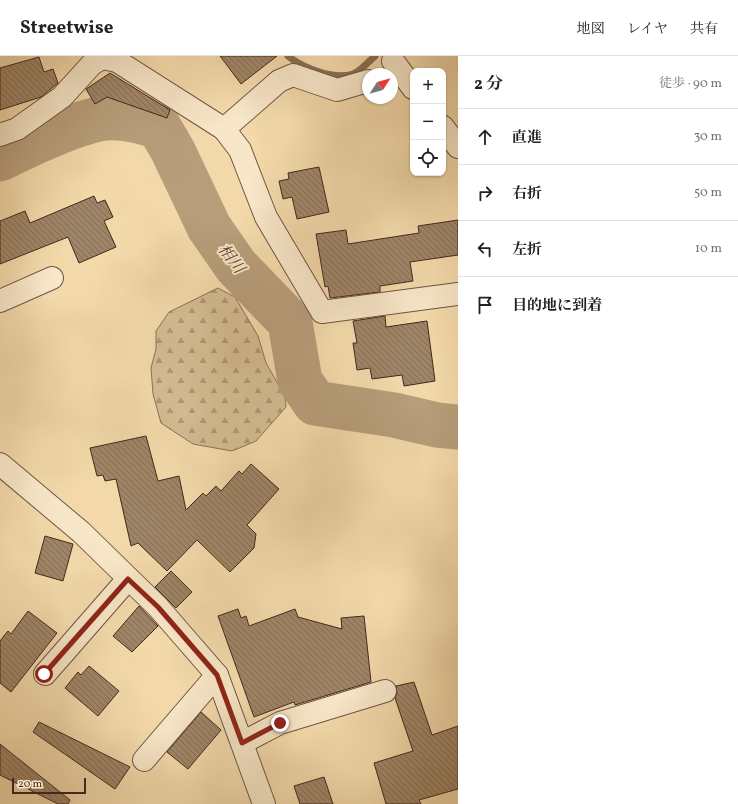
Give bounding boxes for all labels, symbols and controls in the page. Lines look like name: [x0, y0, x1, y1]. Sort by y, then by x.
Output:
text: Streetwise: [20, 15, 113, 41]
text: 地図: [577, 20, 605, 39]
text: レイヤ: [627, 20, 668, 39]
text: 共有: [690, 20, 718, 39]
north arrow: [362, 68, 398, 104]
map controls: [410, 68, 446, 176]
button: +: [410, 68, 446, 104]
text: 2 分: [474, 73, 503, 96]
text: 徒歩 · 90 m: [659, 75, 722, 93]
button: −: [410, 104, 446, 140]
icon: ahead: [474, 126, 496, 148]
text: 直進: [512, 128, 542, 149]
text: 30 m: [694, 128, 722, 146]
button: locate: [410, 140, 446, 176]
icon: right: [474, 182, 496, 204]
text: 右折: [512, 184, 542, 205]
text: 50 m: [694, 184, 722, 202]
icon: left: [474, 238, 496, 260]
water label: 相川: [212, 240, 250, 280]
text: 左折: [512, 240, 542, 261]
text: 10 m: [695, 240, 722, 258]
icon: arrive: [474, 294, 496, 316]
text: 目的地に到着: [512, 296, 602, 317]
route start: [35, 665, 53, 683]
route end: [271, 714, 289, 732]
scale bar: [12, 776, 86, 795]
text: 20 m: [18, 777, 42, 792]

